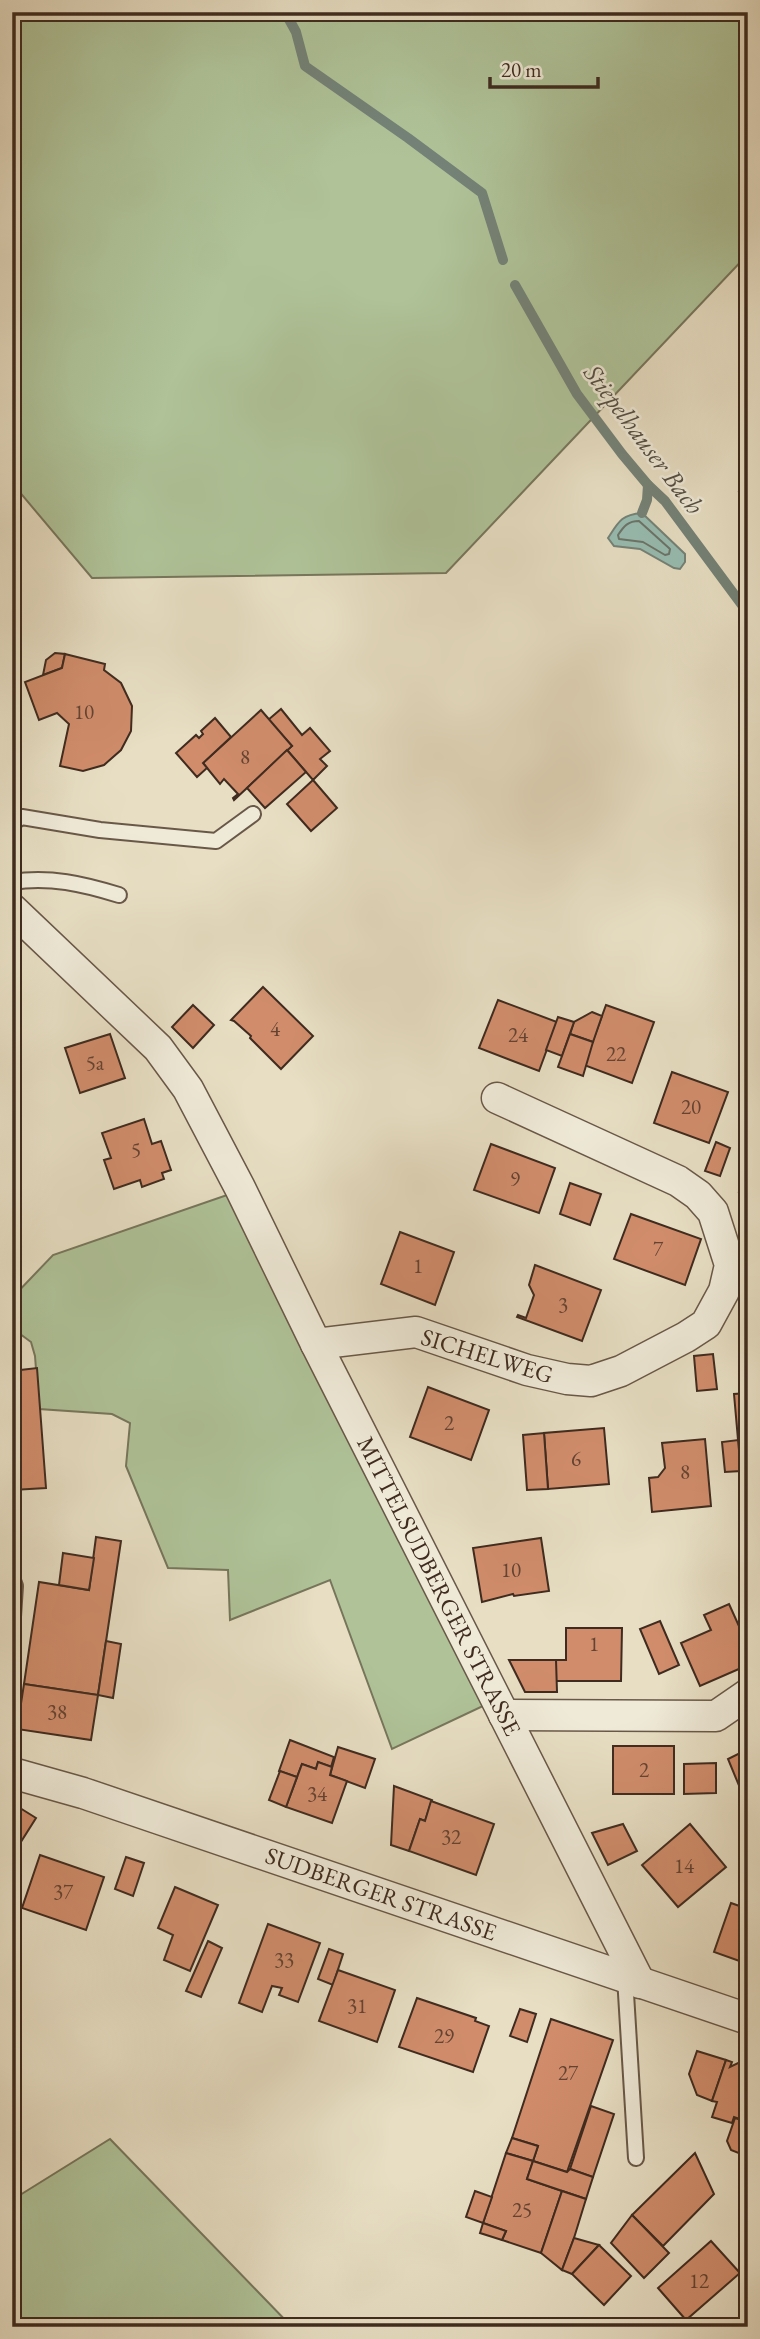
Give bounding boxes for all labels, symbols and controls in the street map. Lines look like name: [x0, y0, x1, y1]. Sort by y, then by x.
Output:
scale bar: [490, 46, 599, 90]
text: 20 m: [501, 56, 542, 83]
water label: Stiepelhauser Bach: [576, 356, 712, 521]
house number: 10: [74, 698, 94, 725]
house number: 8: [240, 743, 250, 770]
house number: 4: [270, 1015, 281, 1042]
house number: 24: [508, 1021, 529, 1048]
house number: 22: [606, 1040, 626, 1067]
house number: 5a: [86, 1049, 105, 1076]
house number: 20: [681, 1093, 701, 1120]
house number: 5: [131, 1136, 141, 1163]
house number: 9: [510, 1165, 520, 1192]
house number: 7: [653, 1235, 664, 1262]
house number: 1: [413, 1252, 423, 1279]
house number: 3: [558, 1291, 568, 1318]
street label: SICHELWEG: [417, 1321, 557, 1390]
house number: 2: [444, 1409, 454, 1436]
street label: MITTELSUDBERGER STRASSE: [350, 1431, 529, 1741]
house number: 6: [571, 1445, 581, 1472]
house number: 8: [680, 1458, 690, 1485]
house number: 10: [501, 1556, 521, 1583]
house number: 1: [589, 1630, 599, 1657]
house number: 38: [47, 1698, 67, 1725]
house number: 2: [639, 1756, 649, 1783]
house number: 34: [307, 1780, 328, 1807]
house number: 32: [441, 1823, 461, 1850]
street label: SUDBERGER STRASSE: [262, 1839, 501, 1948]
house number: 14: [674, 1852, 695, 1879]
house number: 37: [53, 1878, 74, 1905]
house number: 33: [274, 1946, 294, 1973]
house number: 31: [347, 1992, 367, 2019]
house number: 29: [434, 2022, 454, 2049]
house number: 27: [558, 2059, 579, 2086]
house number: 25: [512, 2196, 532, 2223]
house number: 12: [689, 2267, 709, 2294]

